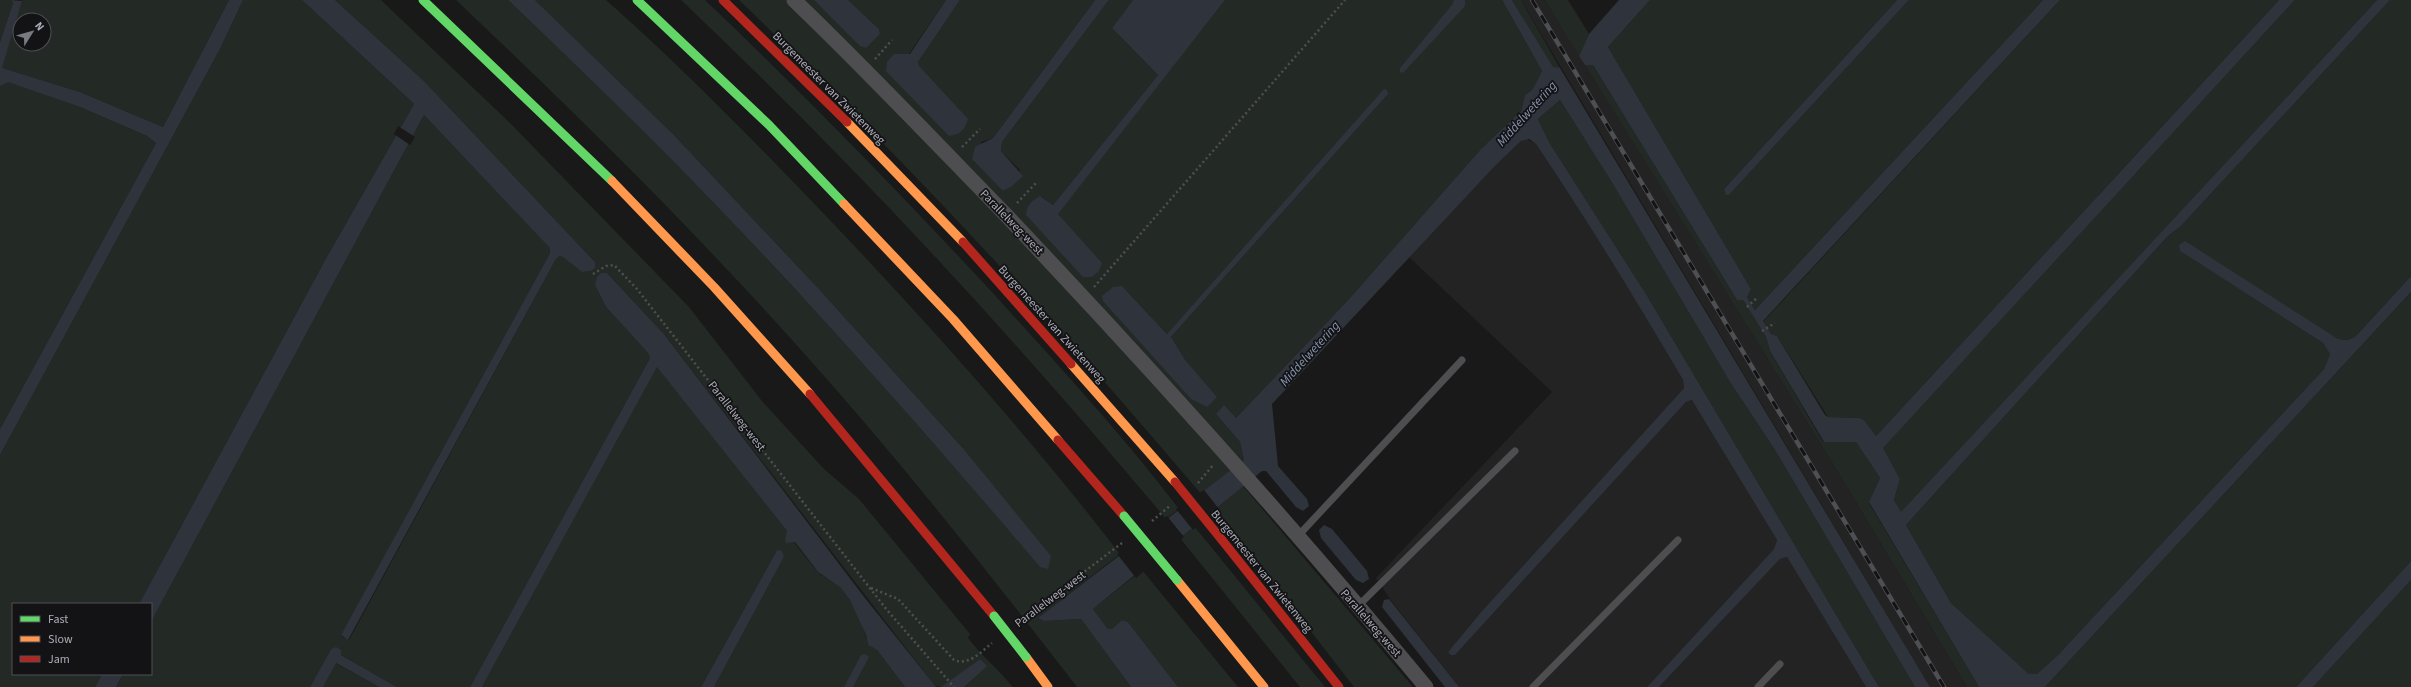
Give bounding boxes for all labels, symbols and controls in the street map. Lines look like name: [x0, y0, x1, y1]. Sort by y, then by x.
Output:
north arrow: [12, 12, 52, 52]
text: N: [31, 19, 48, 34]
street label: Burgemeester van Zwietenweg: [768, 28, 889, 149]
water label: Middelwetering: [1493, 77, 1561, 150]
street label: Parallelweg-west: [976, 186, 1047, 259]
street label: Burgemeester van Zwietenweg: [994, 262, 1109, 387]
water label: Middelwetering: [1276, 317, 1344, 390]
street label: Parallelweg-west: [704, 378, 769, 455]
street label: Burgemeester van Zwietenweg: [1207, 506, 1317, 636]
street label: Parallelweg-west: [1011, 567, 1089, 632]
street label: Parallelweg-west: [1336, 586, 1405, 661]
legend: [12, 603, 152, 675]
text: Fast: [48, 611, 68, 628]
text: Slow: [48, 631, 73, 648]
text: Jam: [48, 651, 70, 668]

